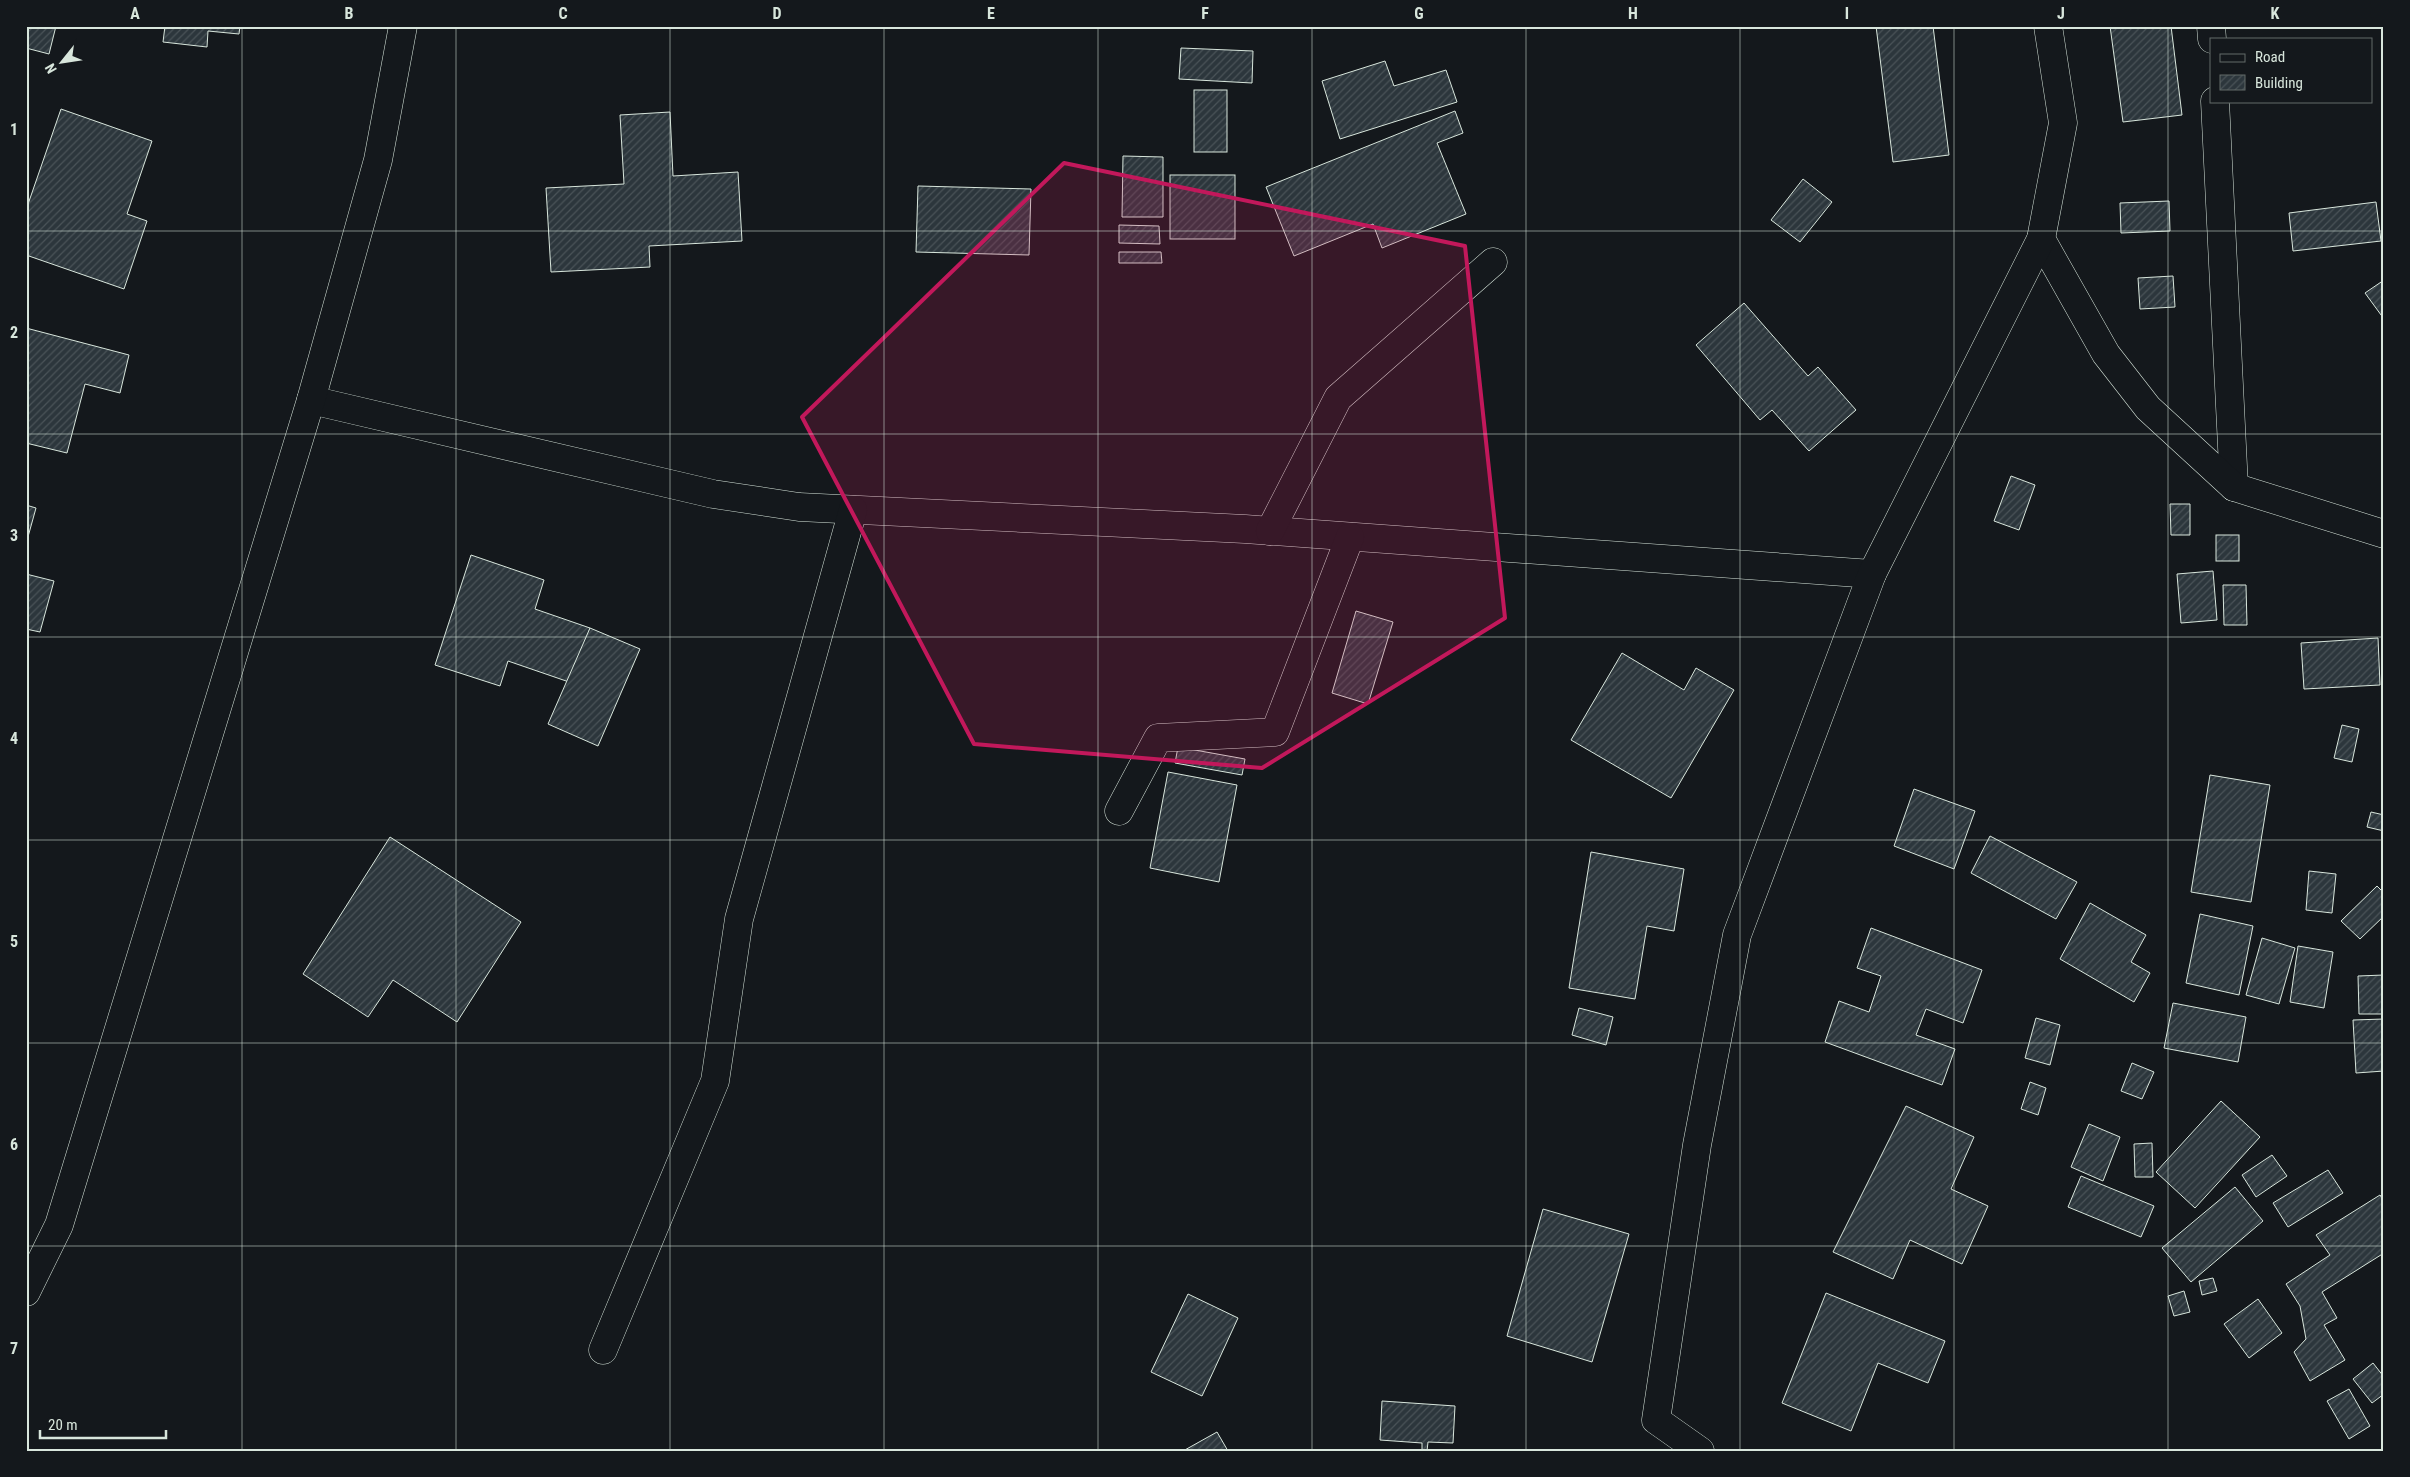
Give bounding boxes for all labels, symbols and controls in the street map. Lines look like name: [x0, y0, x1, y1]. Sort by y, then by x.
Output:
text: A: [130, 4, 140, 23]
text: B: [345, 4, 354, 23]
text: C: [558, 4, 568, 23]
text: D: [772, 4, 782, 23]
text: E: [987, 4, 995, 23]
text: F: [1201, 4, 1209, 23]
text: G: [1414, 4, 1424, 23]
text: H: [1628, 4, 1638, 23]
text: I: [1845, 4, 1849, 23]
text: J: [2057, 4, 2065, 23]
text: K: [2271, 4, 2280, 23]
north arrow: [38, 38, 88, 88]
legend: [2210, 38, 2372, 102]
text: Road: [2255, 48, 2285, 66]
text: N: [42, 61, 60, 76]
text: Building: [2255, 74, 2303, 92]
text: 1: [10, 120, 18, 139]
text: 2: [10, 323, 18, 342]
text: 3: [10, 526, 18, 545]
text: 4: [10, 729, 18, 748]
text: 5: [10, 932, 18, 951]
text: 6: [10, 1135, 18, 1154]
text: 7: [10, 1339, 18, 1358]
scale bar: [40, 1407, 166, 1439]
text: 20 m: [48, 1416, 78, 1434]

